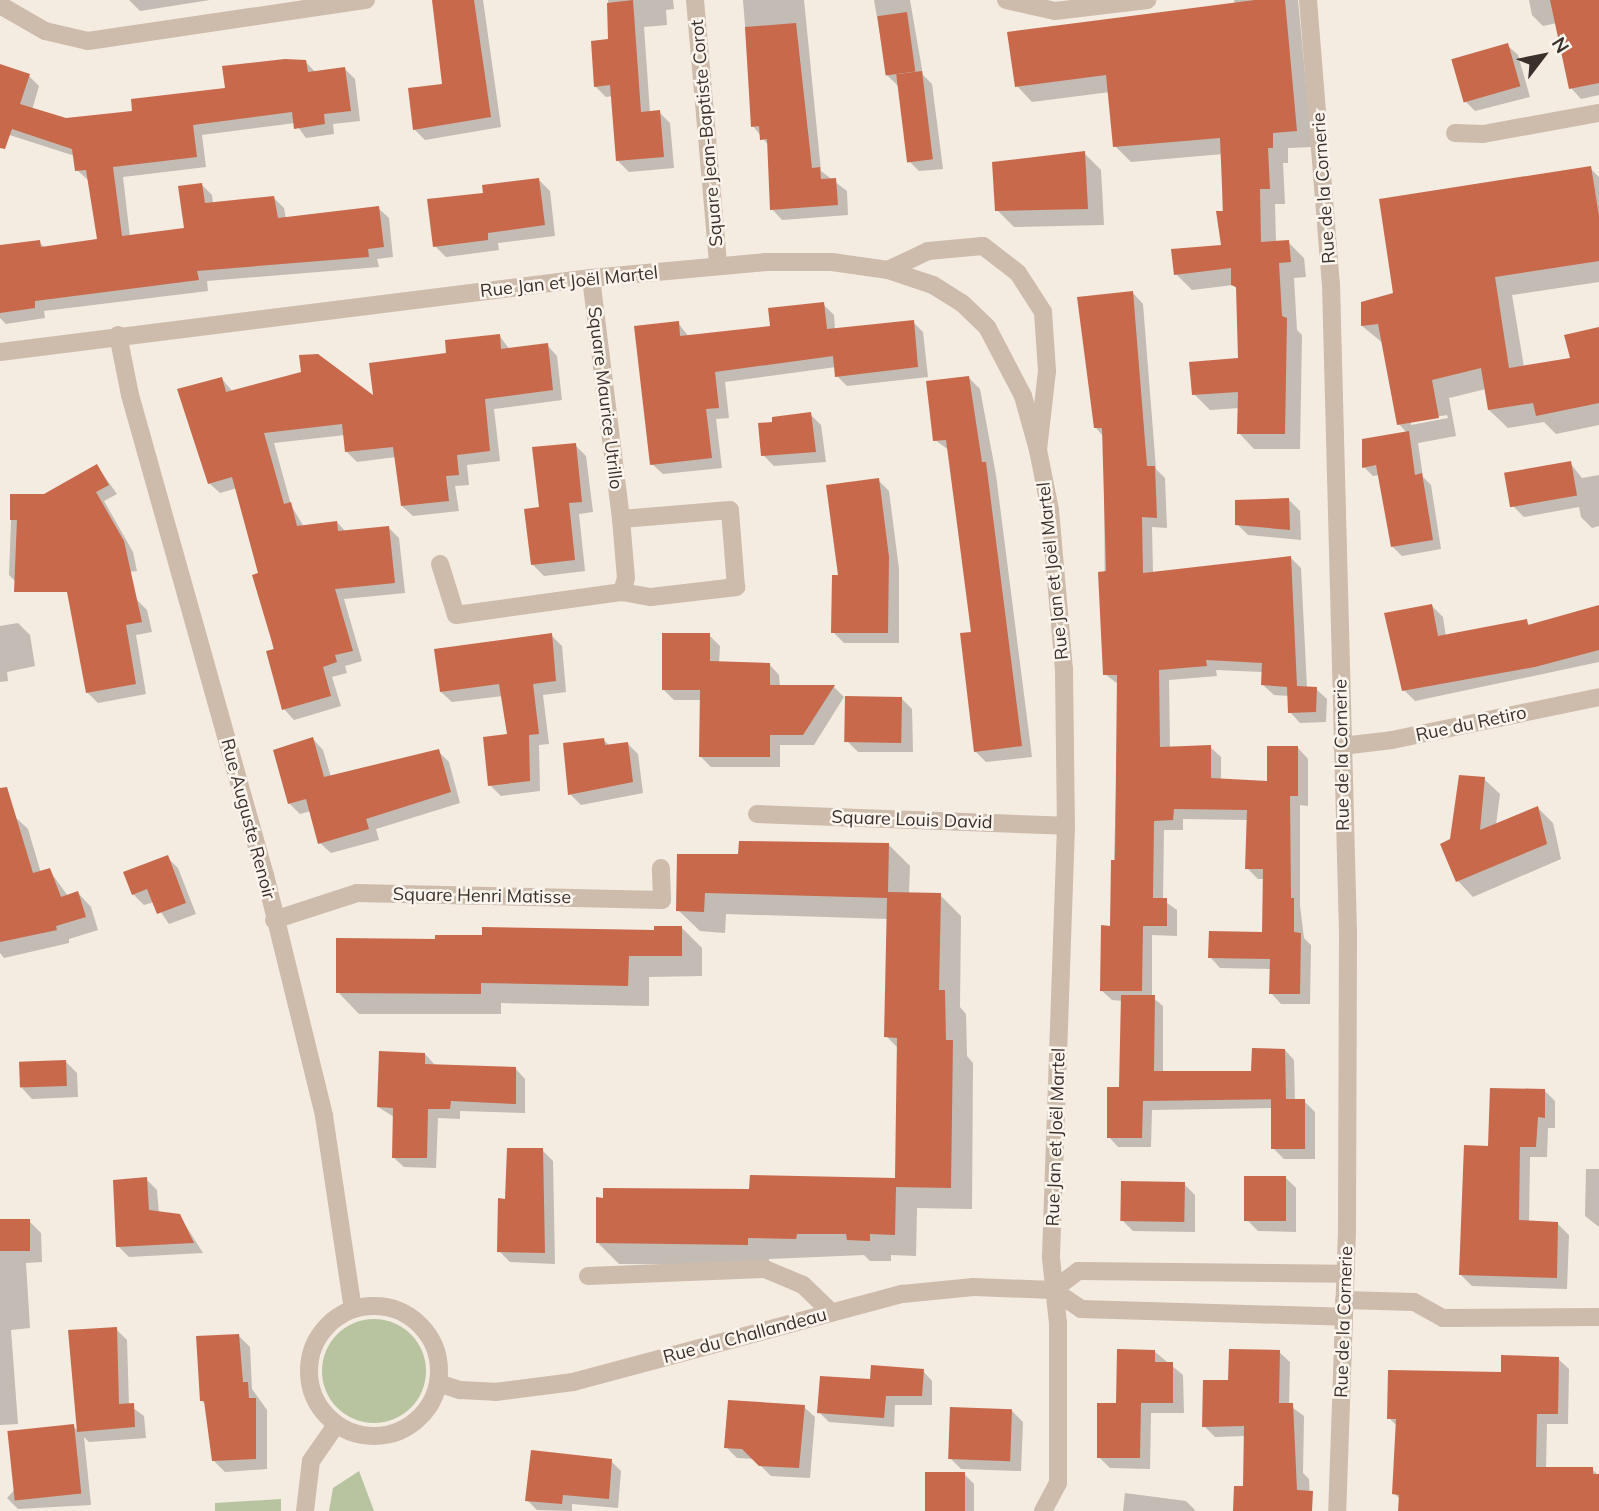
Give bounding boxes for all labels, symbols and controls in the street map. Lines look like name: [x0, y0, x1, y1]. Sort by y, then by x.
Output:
street label: Square Jean-Baptiste Corot: [686, 19, 728, 247]
north arrow: [1508, 21, 1578, 91]
text: N: [1547, 32, 1575, 57]
street label: Rue de la Cornerie: [1308, 112, 1340, 264]
street label: Rue Jan et Joël Martel: [479, 262, 659, 302]
street label: Square Maurice Utrillo: [583, 305, 627, 491]
street label: Rue Jan et Joël Martel: [1033, 481, 1073, 661]
street label: Rue de la Cornerie: [1330, 679, 1354, 831]
street label: Rue du Retiro: [1414, 702, 1528, 746]
street label: Rue Auguste Renoir: [216, 736, 280, 902]
street label: Square Louis David: [831, 806, 993, 834]
street label: Square Henri Matisse: [393, 884, 571, 908]
street label: Rue Jan et Joël Martel: [1042, 1047, 1070, 1227]
street label: Rue de la Cornerie: [1331, 1246, 1357, 1398]
street label: Rue du Challandeau: [661, 1304, 829, 1368]

